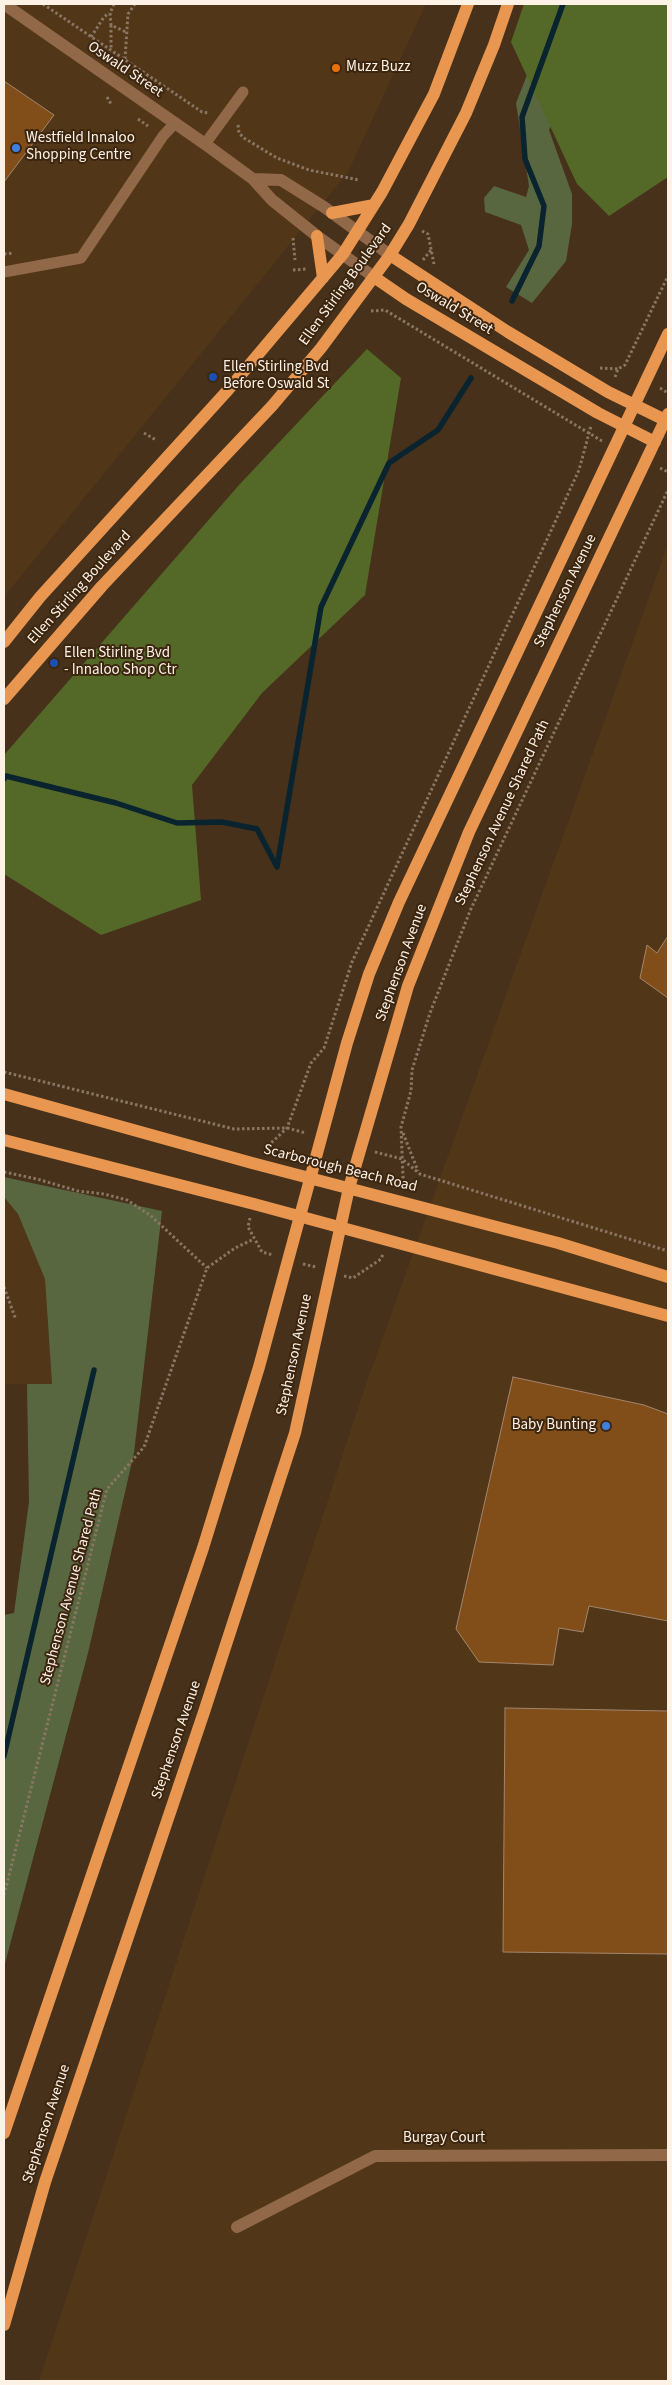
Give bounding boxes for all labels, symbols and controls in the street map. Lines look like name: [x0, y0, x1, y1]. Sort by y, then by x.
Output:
street label: Oswald Street: [84, 38, 166, 102]
place label: Muzz Buzz: [346, 59, 411, 77]
marker: Muzz Buzz: [330, 62, 342, 74]
place label: Westfield Innaloo Shopping Centre: [26, 130, 135, 165]
marker: Westfield Innaloo Shopping Centre: [10, 142, 22, 154]
street label: Ellen Stirling Boulevard: [296, 221, 396, 349]
street label: Oswald Street: [412, 279, 496, 339]
place label: Ellen Stirling Bvd Before Oswald St: [223, 359, 329, 394]
marker: Ellen Stirling Bvd Before Oswald St: [207, 371, 219, 383]
street label: Ellen Stirling Boulevard: [24, 528, 136, 648]
street label: Stephenson Avenue: [531, 531, 601, 651]
place label: Ellen Stirling Bvd - Innaloo Shop Ctr: [64, 645, 177, 680]
marker: Ellen Stirling Bvd - Innaloo Shop Ctr: [48, 657, 60, 669]
street label: Stephenson Avenue Shared Path: [452, 717, 554, 909]
street label: Stephenson Avenue: [372, 902, 432, 1024]
street label: Scarborough Beach Road: [261, 1141, 419, 1197]
street label: Stephenson Avenue: [273, 1293, 317, 1417]
place label: Baby Bunting: [512, 1417, 596, 1435]
marker: Baby Bunting: [600, 1420, 612, 1432]
street label: Stephenson Avenue Shared Path: [37, 1487, 107, 1687]
street label: Stephenson Avenue: [148, 1678, 206, 1802]
street label: Stephenson Avenue: [19, 2062, 75, 2186]
street label: Burgay Court: [403, 2130, 485, 2148]

